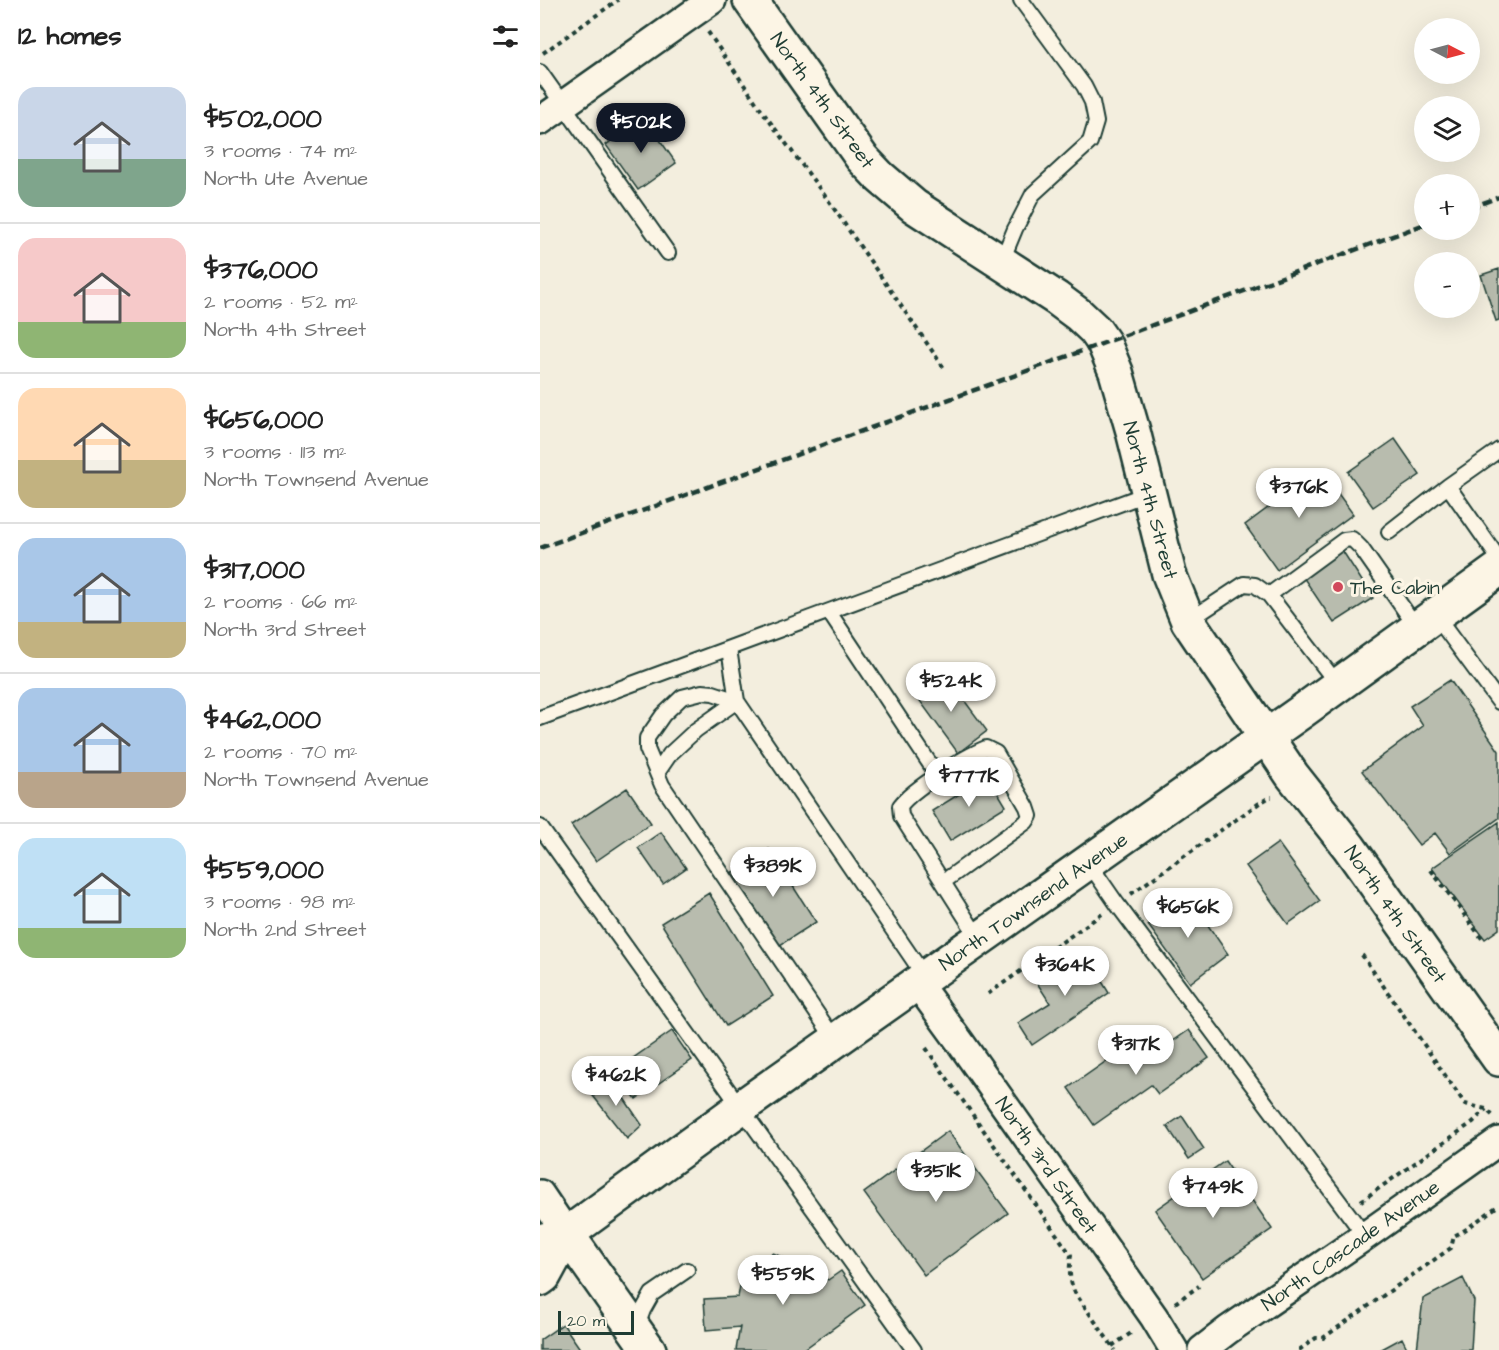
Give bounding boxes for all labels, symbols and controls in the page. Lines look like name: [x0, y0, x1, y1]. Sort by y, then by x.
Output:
text: 12 homes: [18, 18, 121, 54]
north arrow: [1414, 18, 1480, 84]
map controls: [1414, 18, 1480, 318]
icon: filters: [489, 20, 522, 53]
street label: North 4th Street: [763, 27, 881, 174]
button: layers: [1414, 96, 1480, 162]
text: $502,000: [204, 101, 322, 137]
pin: $502K: [599, 103, 683, 154]
text: $502K: [610, 108, 672, 136]
icon: home: [66, 111, 138, 183]
text: 3 rooms · 74 m²: [204, 137, 357, 165]
text: North Ute Avenue: [204, 165, 368, 193]
button: +: [1414, 174, 1480, 240]
text: $376,000: [204, 252, 318, 288]
button: −: [1414, 252, 1480, 318]
icon: home: [66, 262, 138, 334]
text: 2 rooms · 52 m²: [204, 288, 358, 316]
text: North 4th Street: [204, 316, 366, 344]
text: $656,000: [204, 402, 323, 438]
icon: home: [66, 412, 138, 484]
street label: North 4th Street: [1116, 418, 1185, 582]
text: 3 rooms · 113 m²: [204, 438, 347, 466]
text: North Townsend Avenue: [204, 466, 429, 494]
pin: $376K: [1257, 468, 1341, 519]
text: $376K: [1270, 473, 1328, 501]
text: $317,000: [204, 552, 305, 588]
icon: home: [66, 562, 138, 634]
place label: The Cabin: [1350, 574, 1440, 602]
marker: The Cabin: [1331, 580, 1345, 594]
text: 2 rooms · 66 m²: [204, 588, 358, 616]
text: North 3rd Street: [204, 616, 366, 644]
pin: $524K: [909, 662, 993, 713]
text: $524K: [920, 667, 982, 695]
text: $462,000: [204, 702, 321, 738]
icon: home: [66, 712, 138, 784]
text: 2 rooms · 70 m²: [204, 738, 357, 766]
pin: $777K: [927, 757, 1011, 808]
text: $777K: [939, 762, 999, 790]
text: North Townsend Avenue: [204, 766, 429, 794]
street label: North Townsend Avenue: [933, 826, 1134, 978]
street label: North 4th Street: [1337, 840, 1453, 989]
pin: $389K: [731, 847, 815, 898]
text: $559,000: [204, 852, 324, 888]
text: $389K: [744, 852, 802, 880]
icon: home: [66, 862, 138, 934]
text: 3 rooms · 98 m²: [204, 888, 356, 916]
pin: $656K: [1146, 888, 1230, 939]
text: $656K: [1157, 893, 1219, 921]
text: North 2nd Street: [204, 916, 366, 944]
pin: $364K: [1023, 946, 1107, 997]
text: $364K: [1035, 951, 1095, 979]
pin: $317K: [1094, 1025, 1178, 1076]
text: $317K: [1112, 1030, 1160, 1058]
pin: $462K: [574, 1056, 658, 1107]
text: $462K: [586, 1061, 646, 1089]
street label: North 3rd Street: [988, 1091, 1104, 1240]
pin: $351K: [894, 1152, 978, 1203]
text: $351K: [911, 1157, 961, 1185]
pin: $749K: [1171, 1168, 1255, 1219]
text: $749K: [1183, 1173, 1243, 1201]
street label: North Cascade Avenue: [1256, 1173, 1446, 1318]
pin: $559K: [741, 1255, 825, 1306]
text: $559K: [752, 1260, 814, 1288]
scale bar: [558, 1308, 634, 1336]
text: 20 m: [567, 1310, 605, 1332]

